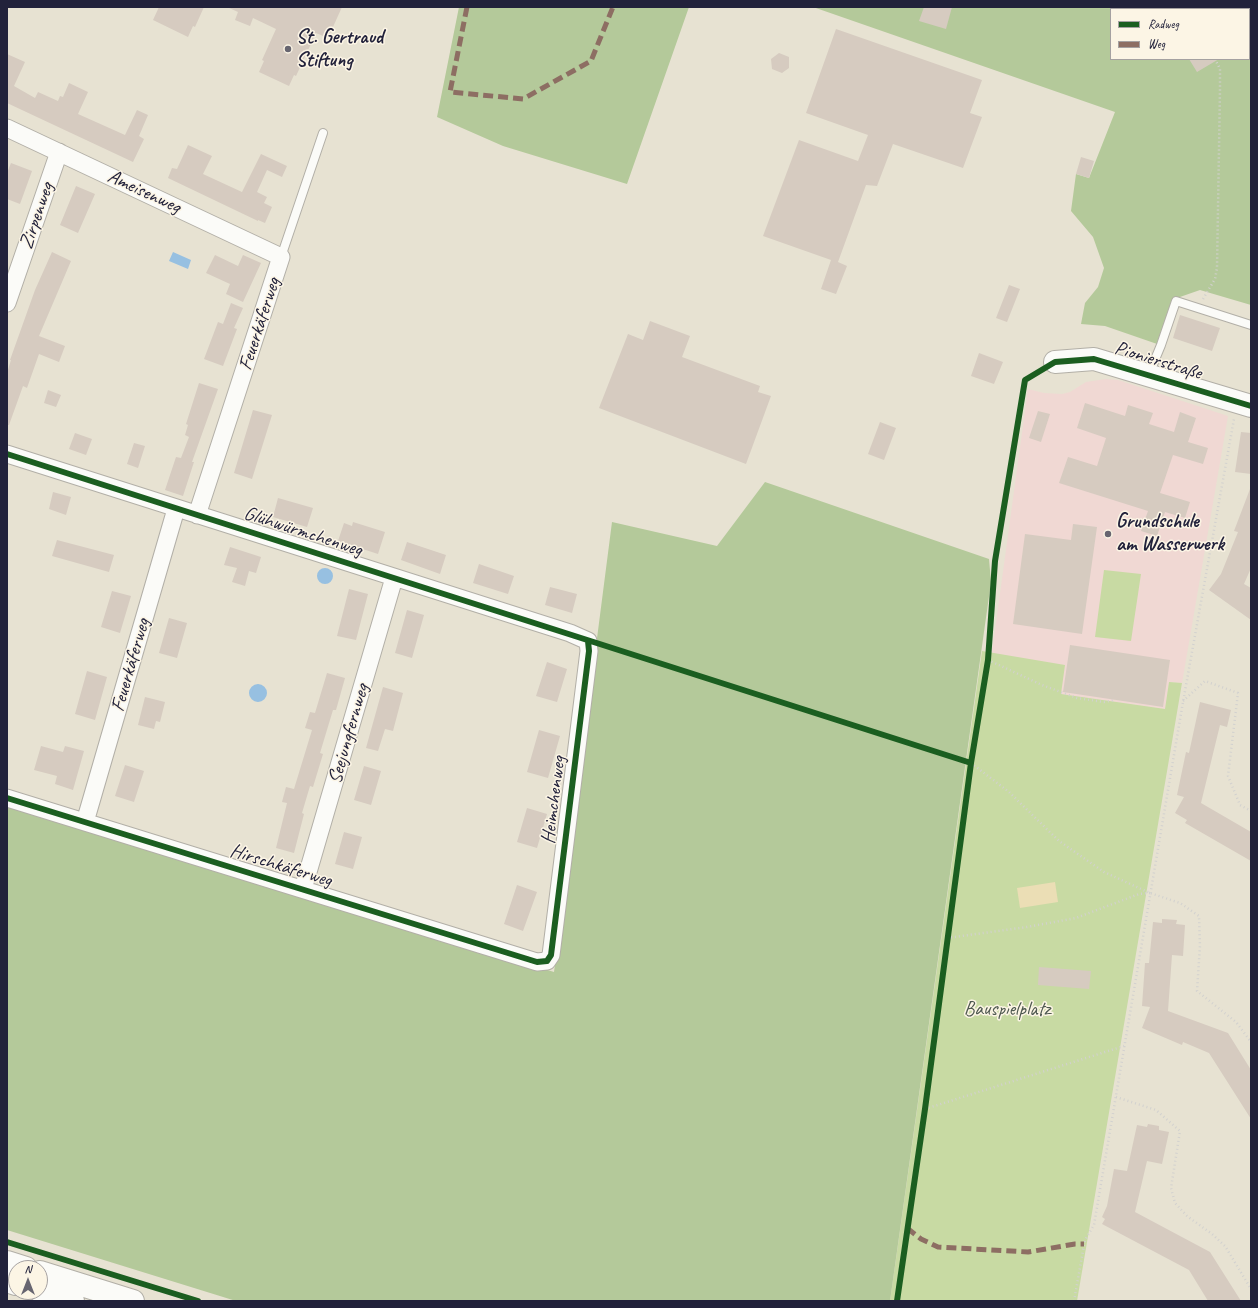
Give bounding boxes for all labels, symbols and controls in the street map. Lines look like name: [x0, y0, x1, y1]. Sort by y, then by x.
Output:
legend: [1110, 8, 1250, 60]
text: Radweg: [1148, 16, 1179, 32]
place label: St. Gertraud Stiftung: [296, 26, 383, 73]
text: Weg: [1148, 36, 1165, 52]
marker: St. Gertraud Stiftung: [283, 44, 293, 54]
street label: Ameisenweg: [104, 165, 184, 219]
street label: Zirpenweg: [15, 180, 59, 252]
street label: Feuerkäferweg: [234, 275, 286, 373]
street label: Pionierstraße: [1112, 336, 1204, 386]
street label: Glühwürmchenweg: [241, 502, 365, 562]
place label: Grundschule am Wasserwerk: [1116, 510, 1224, 557]
marker: Grundschule am Wasserwerk: [1103, 529, 1113, 539]
street label: Feuerkäferweg: [106, 616, 156, 714]
street label: Seejungfernweg: [323, 681, 375, 787]
street label: Heimchenweg: [537, 755, 571, 845]
street label: Hirschkäferweg: [227, 839, 335, 893]
park label: Bauspielplatz: [964, 998, 1050, 1022]
north arrow: [8, 1260, 48, 1300]
text: N: [25, 1262, 31, 1276]

